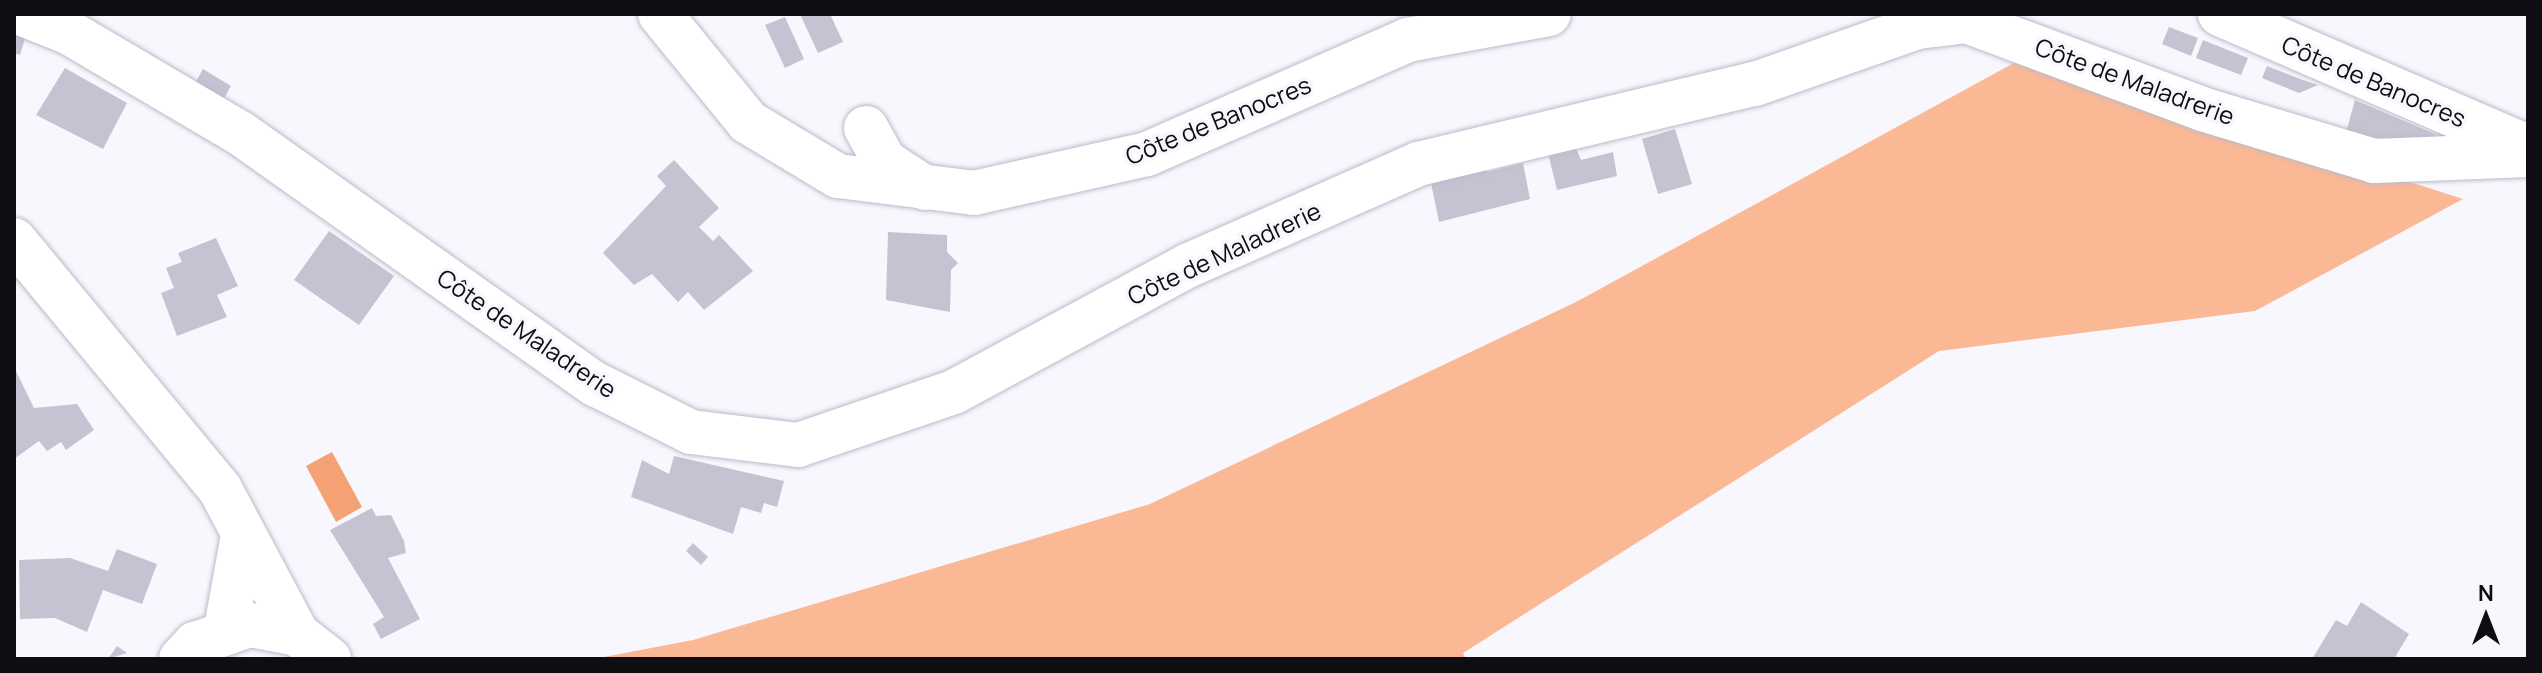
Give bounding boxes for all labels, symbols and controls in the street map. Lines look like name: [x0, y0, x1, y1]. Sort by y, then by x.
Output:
street label: Côte de Banocres: [2278, 29, 2470, 133]
street label: Côte de Maladrerie: [2032, 32, 2238, 130]
street label: Côte de Banocres: [1121, 70, 1315, 170]
street label: Côte de Maladrerie: [1123, 196, 1325, 310]
street label: Côte de Maladrerie: [432, 262, 622, 404]
north arrow: [2446, 577, 2526, 657]
text: N: [2478, 578, 2494, 608]

